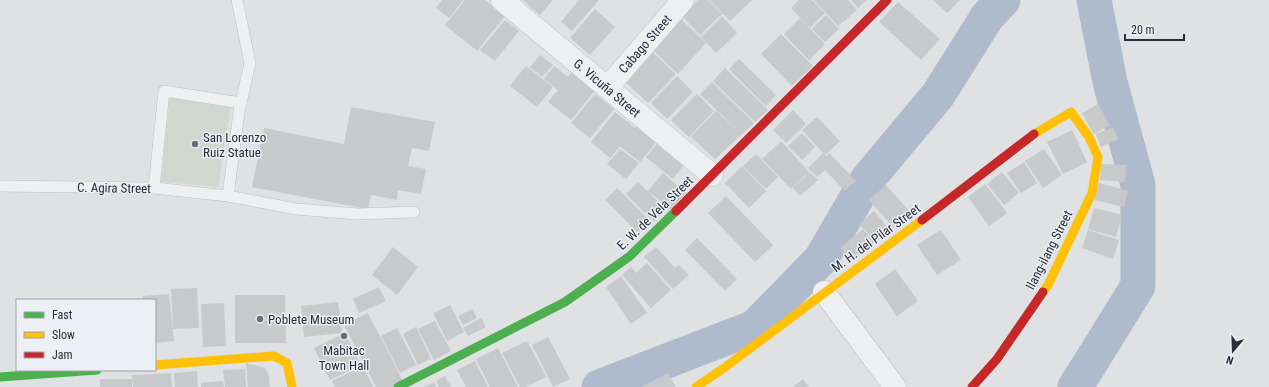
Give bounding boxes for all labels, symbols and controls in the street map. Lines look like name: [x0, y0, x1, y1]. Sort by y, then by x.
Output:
street label: Cabago Street: [616, 12, 675, 76]
scale bar: [1125, 16, 1184, 42]
text: 20 m: [1131, 23, 1155, 37]
street label: G. Vicuña Street: [571, 56, 644, 120]
place label: San Lorenzo Ruiz Statue: [203, 130, 266, 160]
marker: San Lorenzo Ruiz Statue: [190, 139, 200, 149]
street label: E. W. de Vela Street: [614, 173, 696, 253]
street label: C. Agira Street: [77, 180, 151, 196]
street label: M. H. del Pilar Street: [829, 201, 923, 275]
street label: Ilang-ilang Street: [1023, 208, 1075, 292]
legend: [16, 299, 156, 371]
text: Fast: [52, 308, 73, 322]
place label: Poblete Museum: [268, 312, 354, 327]
marker: Poblete Museum: [255, 314, 265, 324]
text: Slow: [52, 328, 75, 342]
marker: Mabitac Town Hall: [339, 331, 349, 341]
north arrow: [1213, 331, 1253, 371]
place label: Mabitac Town Hall: [319, 343, 369, 373]
text: Jam: [52, 348, 73, 362]
text: N: [1224, 353, 1235, 367]

